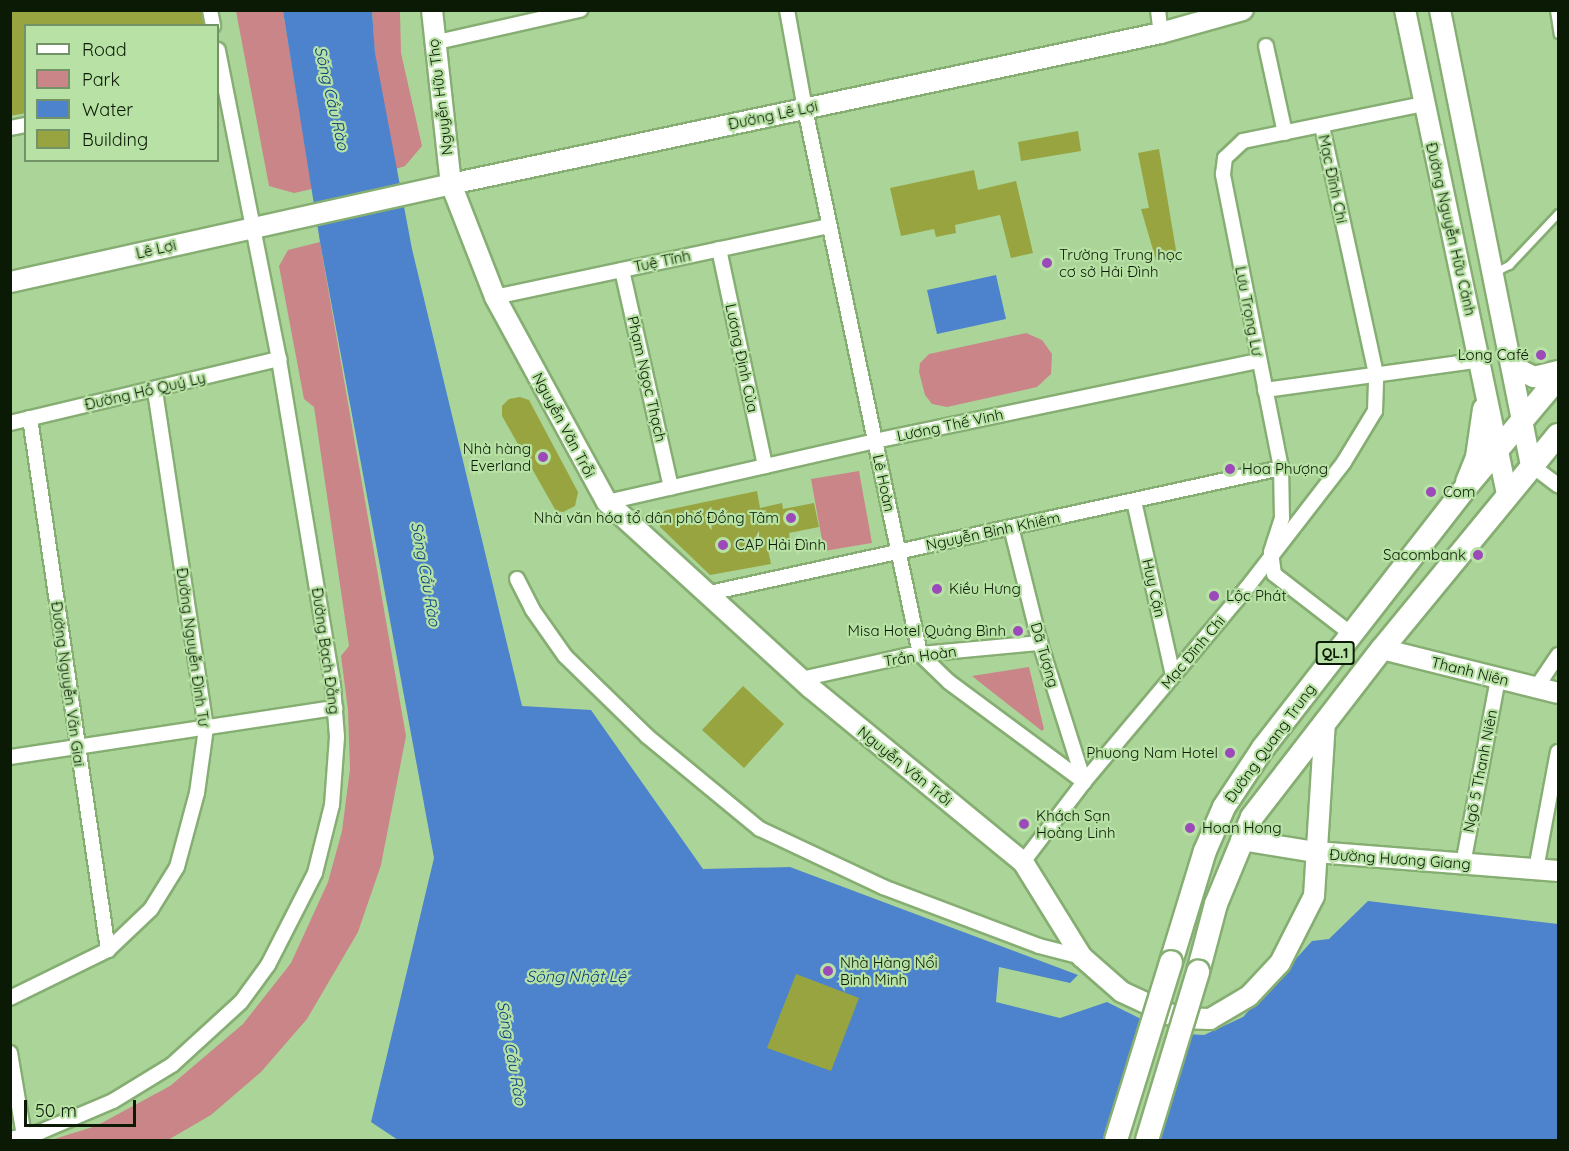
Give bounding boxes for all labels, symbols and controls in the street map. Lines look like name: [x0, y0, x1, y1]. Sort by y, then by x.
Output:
legend: [24, 24, 219, 162]
text: Road: [82, 38, 127, 61]
street label: Nguyễn Hữu Thọ: [424, 38, 456, 156]
water label: Sông Cầu Rào: [311, 44, 353, 152]
text: Park: [82, 68, 120, 91]
street label: Đường Lê Lợi: [726, 97, 820, 133]
text: Water: [82, 98, 133, 121]
text: Building: [82, 128, 148, 151]
street label: Mạc Đĩnh Chi: [1315, 133, 1351, 225]
street label: Đường Nguyễn Hữu Cảnh: [1422, 141, 1480, 317]
street label: Lê Lợi: [134, 236, 178, 262]
place label: Trường Trung học cơ sở Hải Đình: [1059, 245, 1183, 280]
street label: Tuệ Tĩnh: [632, 246, 692, 276]
marker: Trường Trung học cơ sở Hải Đình: [1040, 256, 1054, 270]
street label: Lưu Trọng Lư: [1232, 265, 1266, 357]
street label: Lương Định Của: [722, 302, 762, 414]
street label: Phạm Ngọc Thạch: [624, 314, 670, 444]
place label: Long Café: [1458, 346, 1529, 364]
marker: Long Café: [1534, 348, 1548, 362]
street label: Đường Hồ Quý Ly: [83, 368, 207, 414]
street label: Nguyễn Văn Trỗi: [529, 369, 599, 481]
street label: Lương Thế Vinh: [895, 405, 1005, 445]
place label: Nhà hàng Everland: [463, 439, 531, 474]
marker: Nhà hàng Everland: [536, 450, 550, 464]
street label: Lê Hoàn: [869, 453, 899, 513]
place label: Hoa Phượng: [1242, 460, 1328, 478]
marker: Hoa Phượng: [1223, 462, 1237, 476]
place label: Com: [1443, 483, 1476, 501]
marker: Com: [1424, 485, 1438, 499]
street label: Nguyễn Bỉnh Khiêm: [924, 508, 1062, 554]
place label: Nhà văn hóa tổ dân phố Đồng Tâm: [534, 509, 779, 527]
marker: Nhà văn hóa tổ dân phố Đồng Tâm: [784, 511, 798, 525]
water label: Sông Cầu Rào: [407, 520, 445, 628]
place label: CAP Hải Đình: [735, 536, 826, 554]
marker: CAP Hải Đình: [716, 538, 730, 552]
place label: Sacombank: [1383, 546, 1466, 564]
marker: Sacombank: [1471, 548, 1485, 562]
street label: Huy Cận: [1139, 557, 1169, 619]
street label: Đường Nguyễn Đình Tư: [173, 567, 213, 727]
place label: Kiều Hưng: [949, 580, 1021, 598]
marker: Kiều Hưng: [930, 582, 944, 596]
street label: Đường Bạch Đằng: [308, 587, 344, 715]
place label: Lộc Phát: [1226, 587, 1287, 605]
marker: Lộc Phát: [1207, 589, 1221, 603]
street label: Đường Nguyễn Văn Giai: [48, 600, 88, 768]
street label: Mạc Đĩnh Chi: [1157, 612, 1229, 692]
street label: Dã Tượng: [1027, 620, 1063, 690]
place label: Misa Hotel Quảng Bình: [848, 622, 1006, 640]
marker: Misa Hotel Quảng Bình: [1011, 624, 1025, 638]
street label: Trần Hoàn: [882, 642, 958, 670]
road number: QL.1: [1316, 642, 1354, 664]
street label: Thanh Niên: [1429, 653, 1511, 689]
street label: Đường Quang Trung: [1221, 680, 1319, 806]
street label: Ngõ 5 Thanh Niên: [1459, 708, 1501, 834]
street label: Nguyễn Văn Trỗi: [854, 722, 956, 810]
place label: Phuong Nam Hotel: [1086, 744, 1218, 762]
marker: Phuong Nam Hotel: [1223, 746, 1237, 760]
place label: Khách Sạn Hoàng Linh: [1036, 806, 1115, 841]
marker: Khách Sạn Hoàng Linh: [1017, 817, 1031, 831]
place label: Hoan Hong: [1202, 819, 1282, 837]
marker: Hoan Hong: [1183, 821, 1197, 835]
street label: Đường Hương Giang: [1329, 845, 1471, 873]
place label: Nhà Hàng Nổi Binh Minh: [840, 953, 938, 988]
marker: Nhà Hàng Nổi Binh Minh: [821, 964, 835, 978]
water label: Sông Nhật Lệ: [526, 966, 626, 986]
water label: Sông Cầu Rào: [493, 999, 531, 1107]
scale bar: [27, 1088, 140, 1126]
text: 50 m: [35, 1099, 77, 1122]

